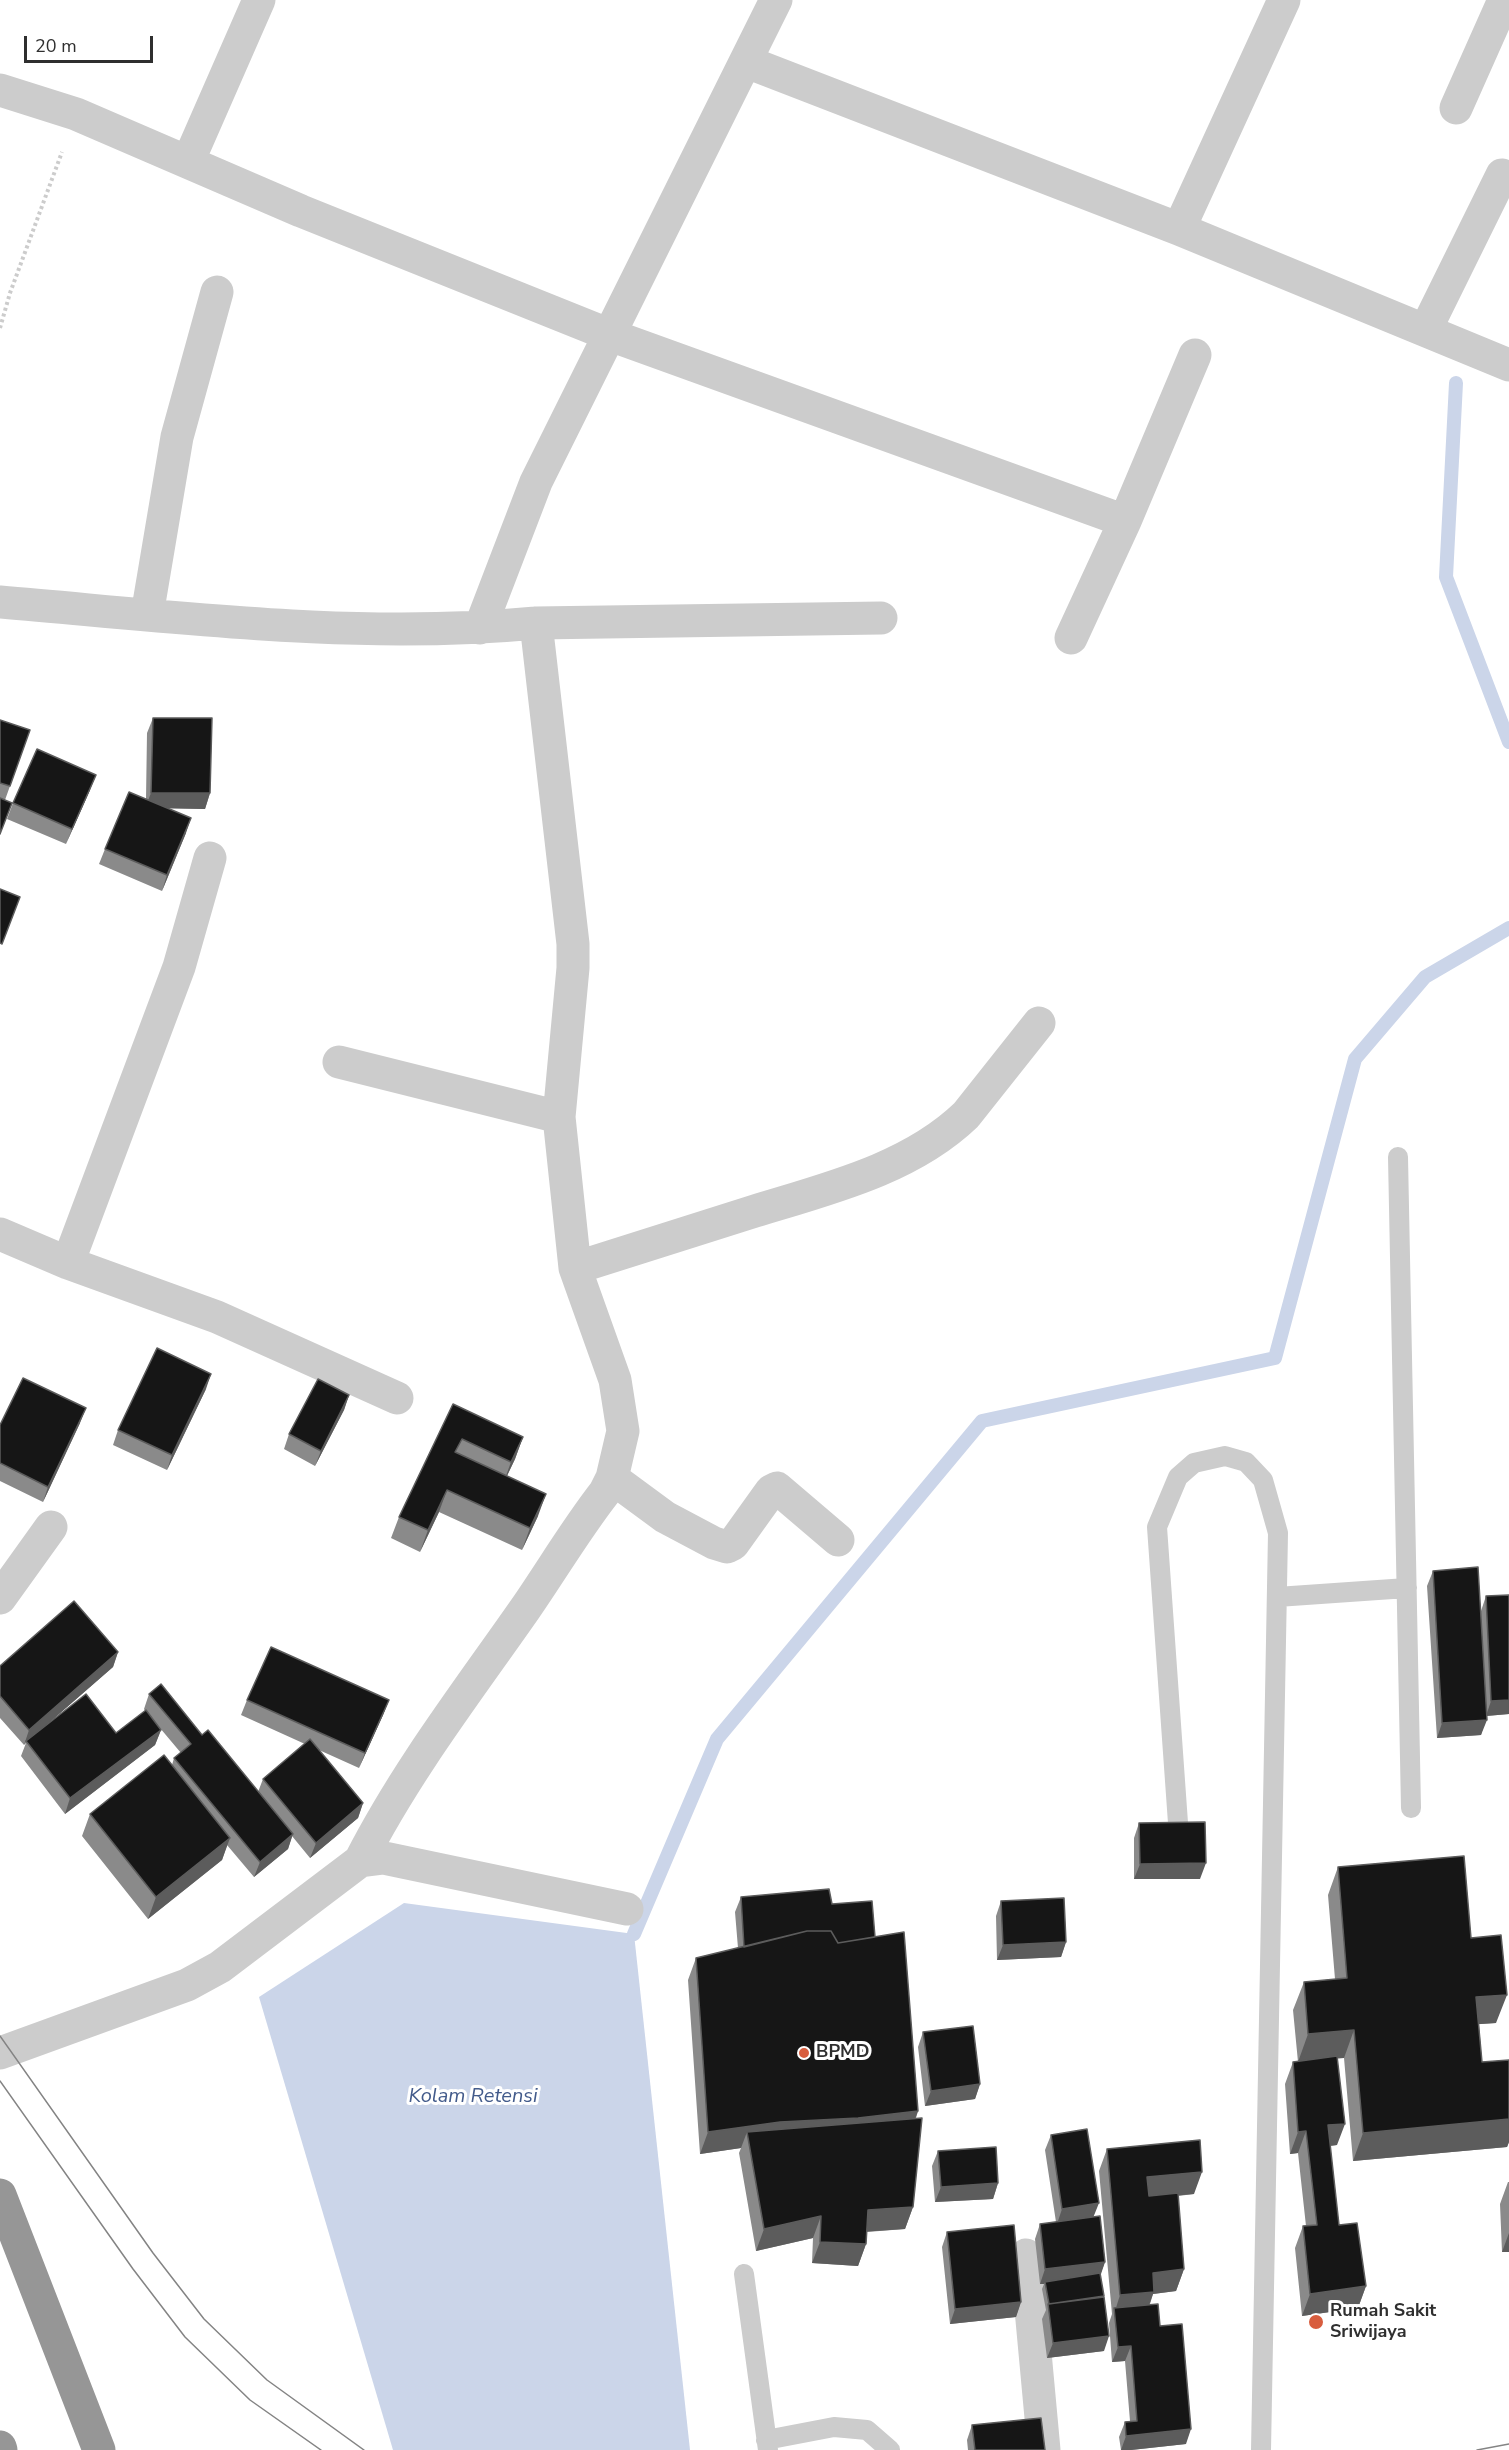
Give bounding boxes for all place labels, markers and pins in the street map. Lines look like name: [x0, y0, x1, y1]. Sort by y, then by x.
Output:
place label: BPMD: [816, 2042, 869, 2064]
marker: BPMD: [797, 2046, 811, 2060]
place label: Rumah Sakit Sriwijaya: [1330, 2301, 1436, 2344]
marker: Rumah Sakit Sriwijaya: [1307, 2313, 1325, 2331]

